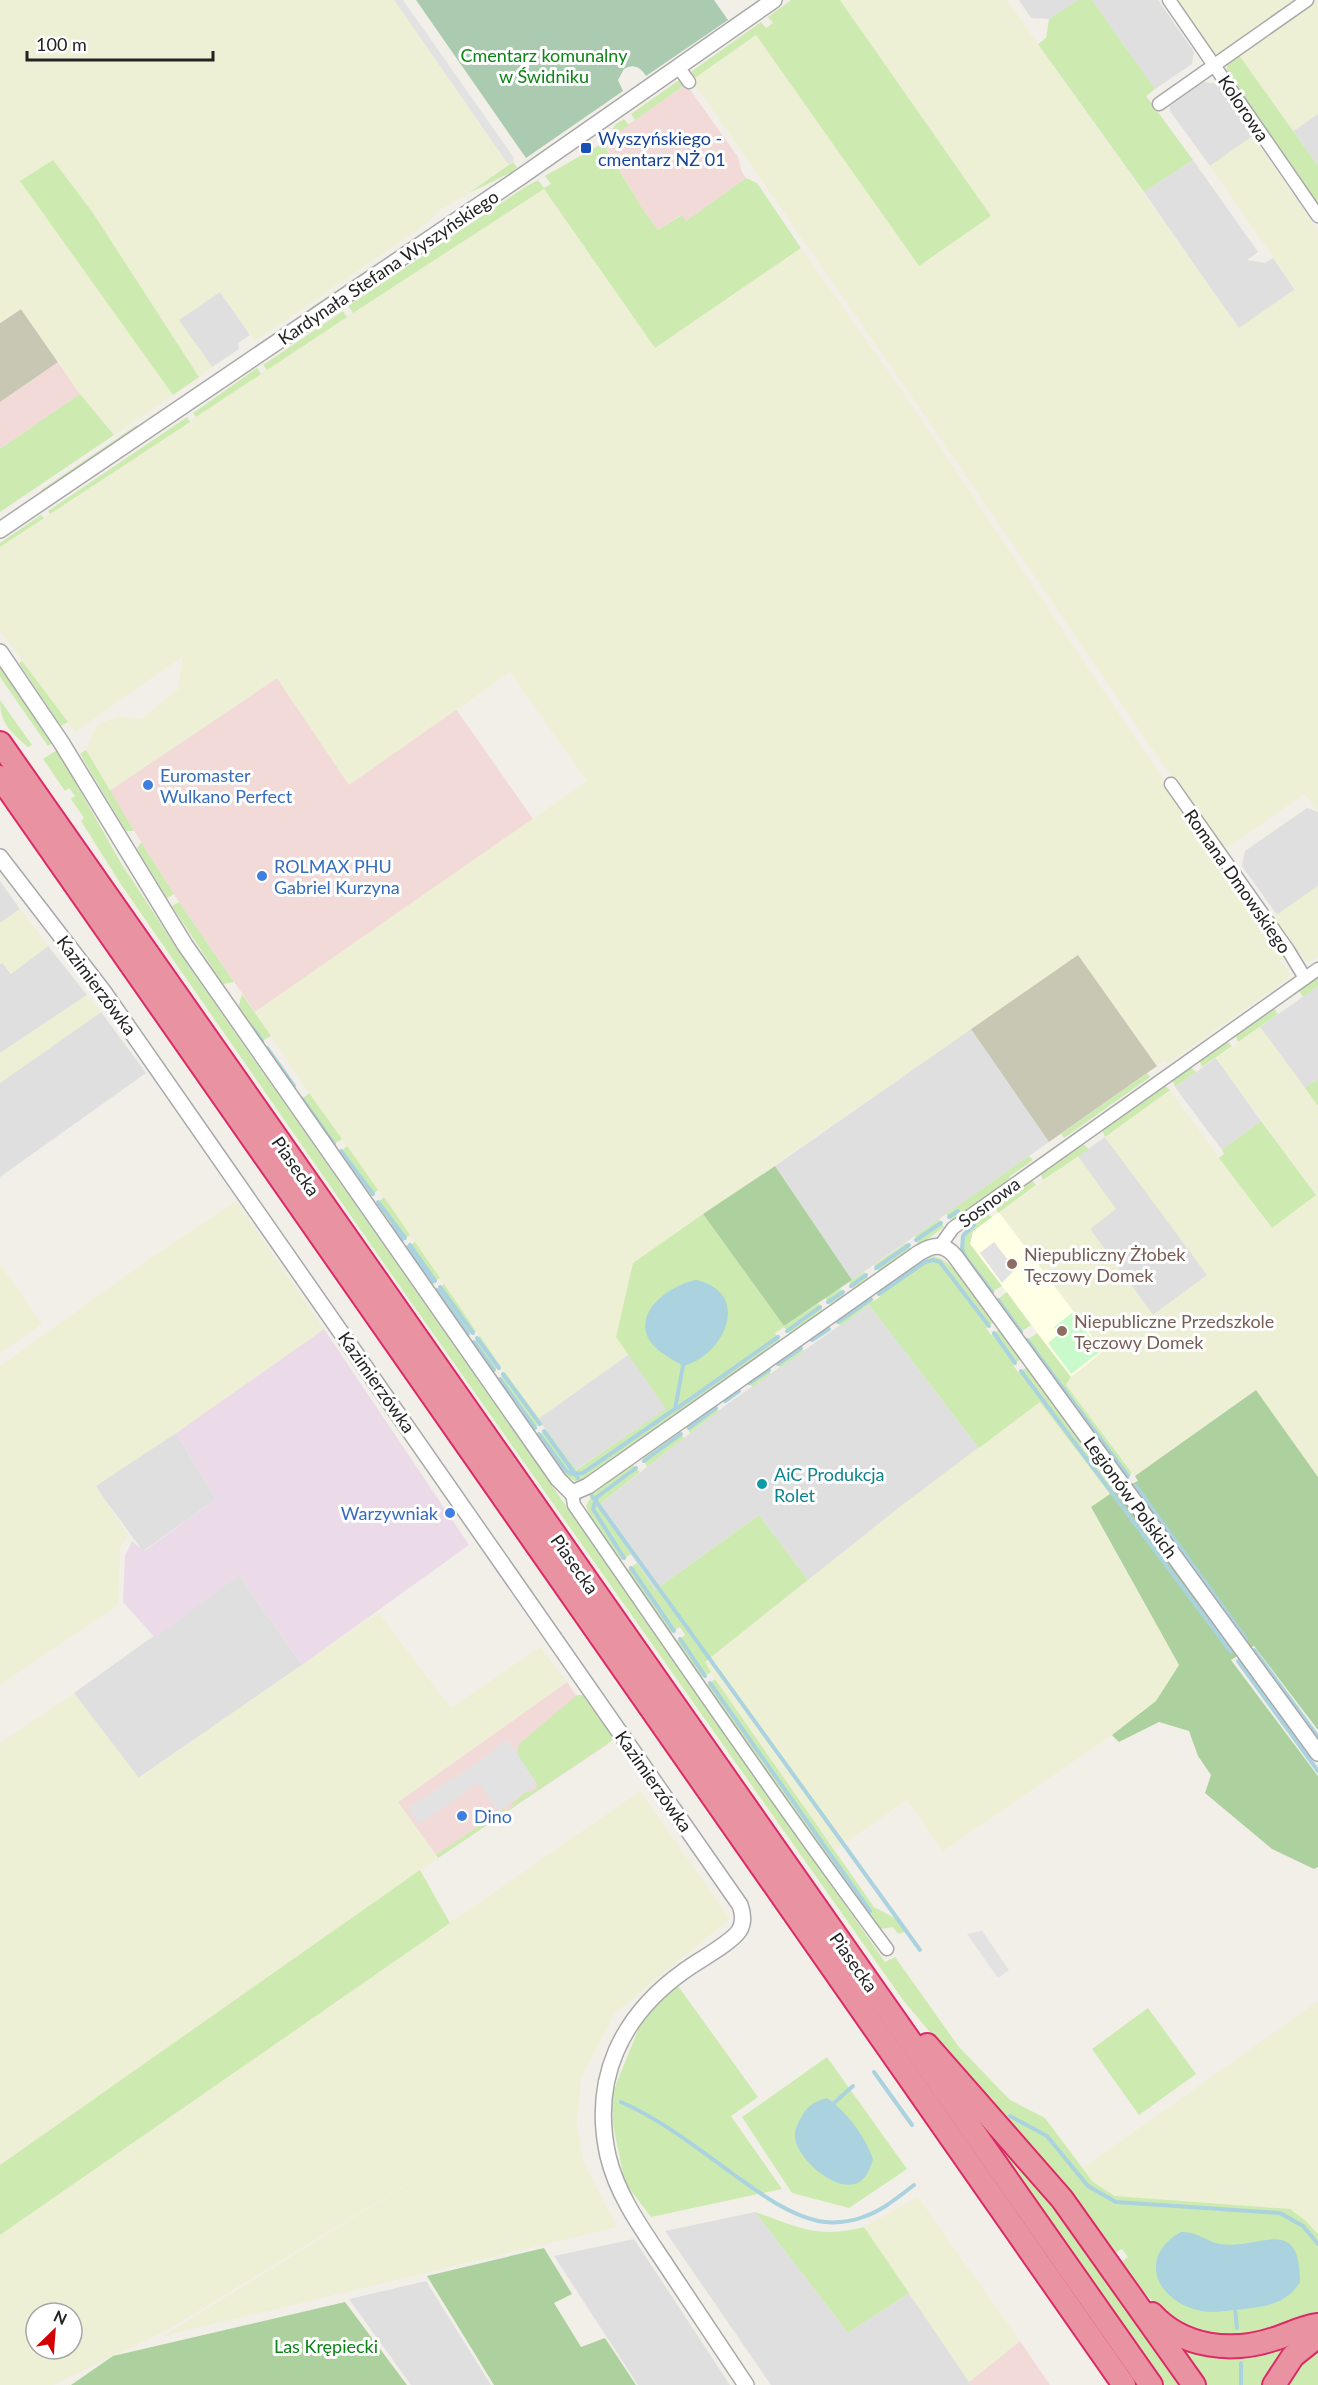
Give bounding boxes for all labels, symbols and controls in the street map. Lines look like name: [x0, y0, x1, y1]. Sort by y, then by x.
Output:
scale bar: [27, 24, 213, 62]
text: 100 m: [36, 33, 87, 55]
park label: Cmentarz komunalny w Świdniku: [461, 44, 628, 87]
street label: Kolorowa: [1214, 71, 1274, 145]
place label: Wyszyńskiego - cmentarz NŻ 01: [598, 127, 726, 170]
marker: Wyszyńskiego - cmentarz NŻ 01: [579, 141, 593, 155]
street label: Kardynała Stefana Wyszyńskiego: [274, 185, 502, 349]
place label: Euromaster Wulkano Perfect: [160, 764, 293, 807]
marker: Euromaster Wulkano Perfect: [141, 778, 155, 792]
street label: Romana Dmowskiego: [1180, 805, 1296, 957]
place label: ROLMAX PHU Gabriel Kurzyna: [274, 855, 400, 898]
marker: ROLMAX PHU Gabriel Kurzyna: [255, 869, 269, 883]
street label: Kazimierzówka: [52, 931, 142, 1039]
street label: Piasecka: [267, 1132, 325, 1200]
street label: Sosnowa: [954, 1172, 1024, 1232]
place label: Niepubliczny Żłobek Tęczowy Domek: [1024, 1243, 1186, 1286]
marker: Niepubliczny Żłobek Tęczowy Domek: [1005, 1257, 1019, 1271]
place label: Niepubliczne Przedszkole Tęczowy Domek: [1074, 1310, 1274, 1353]
marker: Niepubliczne Przedszkole Tęczowy Domek: [1055, 1324, 1069, 1338]
street label: Kazimierzówka: [334, 1327, 420, 1437]
street label: Legionów Polskich: [1079, 1432, 1183, 1562]
place label: AiC Produkcja Rolet: [774, 1463, 885, 1506]
marker: AiC Produkcja Rolet: [755, 1477, 769, 1491]
place label: Warzywniak: [341, 1502, 439, 1524]
marker: Warzywniak: [443, 1506, 457, 1520]
street label: Piasecka: [546, 1530, 604, 1598]
street label: Kazimierzówka: [611, 1726, 697, 1836]
place label: Dino: [474, 1805, 512, 1827]
marker: Dino: [455, 1809, 469, 1823]
street label: Piasecka: [825, 1928, 883, 1996]
north arrow: [24, 2301, 84, 2361]
text: N: [51, 2306, 70, 2328]
park label: Las Krępiecki: [274, 2335, 378, 2357]

